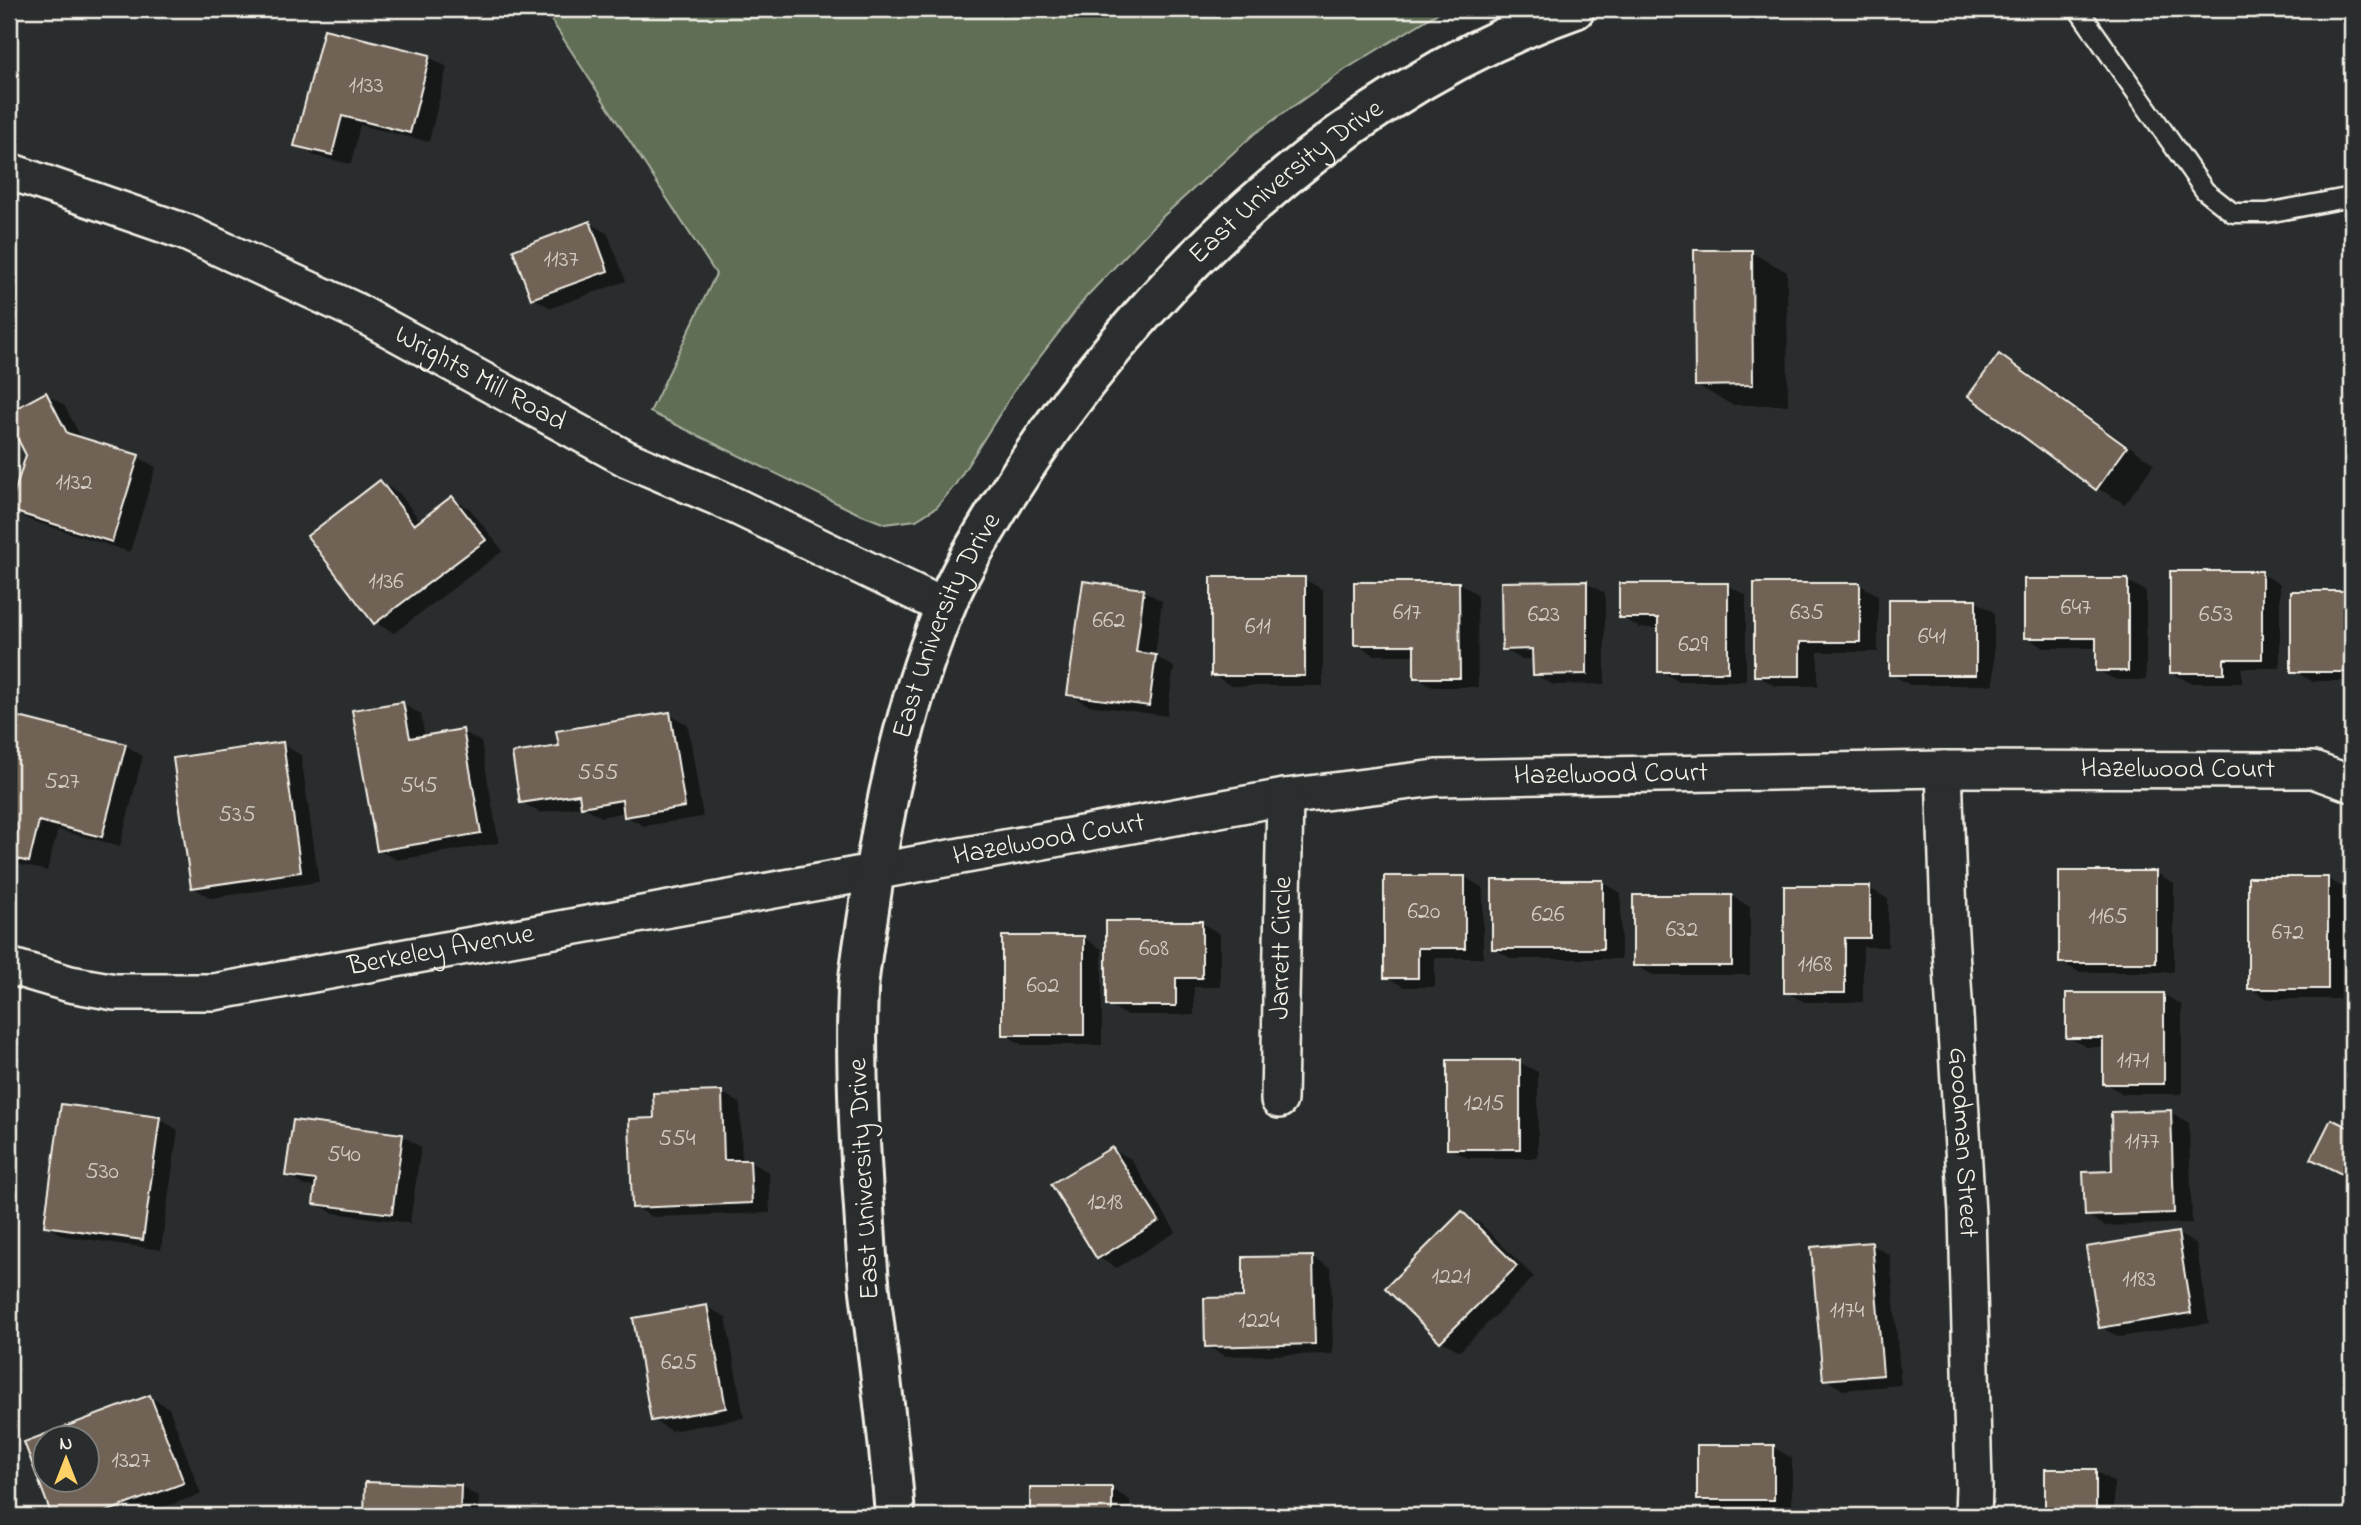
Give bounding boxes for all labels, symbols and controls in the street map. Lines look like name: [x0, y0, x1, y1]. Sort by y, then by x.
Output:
house number: 1133: [348, 69, 384, 104]
street label: East University Drive: [1179, 89, 1392, 274]
house number: 1137: [543, 243, 579, 278]
street label: Wrights Mill Road: [387, 315, 574, 442]
house number: 1132: [55, 466, 93, 501]
street label: East University Drive: [882, 504, 1012, 743]
house number: 1136: [368, 565, 404, 600]
house number: 647: [2061, 591, 2091, 626]
house number: 617: [1393, 596, 1421, 631]
house number: 635: [1790, 596, 1824, 631]
house number: 623: [1528, 598, 1560, 633]
house number: 653: [2199, 598, 2233, 633]
house number: 662: [1092, 604, 1126, 639]
house number: 611: [1245, 610, 1271, 645]
house number: 641: [1918, 620, 1946, 655]
house number: 629: [1678, 628, 1709, 663]
street label: Hazelwood Court: [2081, 749, 2275, 790]
street label: Hazelwood Court: [1513, 753, 1708, 797]
house number: 555: [577, 756, 619, 791]
house number: 527: [44, 765, 80, 800]
house number: 545: [400, 769, 438, 804]
house number: 535: [218, 798, 256, 833]
street label: Hazelwood Court: [950, 802, 1148, 878]
street label: Jarrett Circle: [1260, 875, 1304, 1020]
house number: 620: [1408, 895, 1440, 930]
house number: 626: [1531, 898, 1565, 933]
house number: 1165: [2088, 900, 2128, 935]
house number: 632: [1666, 913, 1698, 948]
street label: Berkeley Avenue: [344, 914, 538, 988]
house number: 672: [2272, 916, 2304, 951]
house number: 608: [1139, 932, 1169, 967]
house number: 1168: [1798, 948, 1832, 983]
house number: 602: [1027, 969, 1059, 1004]
house number: 1171: [2117, 1044, 2150, 1079]
street label: Goodman Street: [1936, 1046, 1988, 1238]
street label: East University Drive: [838, 1057, 892, 1301]
house number: 1215: [1464, 1087, 1505, 1122]
house number: 554: [658, 1122, 696, 1157]
house number: 1177: [2124, 1125, 2160, 1160]
house number: 540: [327, 1138, 361, 1173]
house number: 530: [85, 1155, 119, 1190]
house number: 1218: [1087, 1186, 1123, 1221]
house number: 1221: [1431, 1260, 1471, 1295]
house number: 1183: [2122, 1263, 2156, 1298]
house number: 1174: [1829, 1294, 1865, 1329]
house number: 1224: [1238, 1304, 1280, 1339]
house number: 625: [661, 1346, 697, 1381]
north arrow: [32, 1424, 102, 1494]
text: N: [60, 1431, 73, 1458]
house number: 1327: [111, 1444, 151, 1479]

